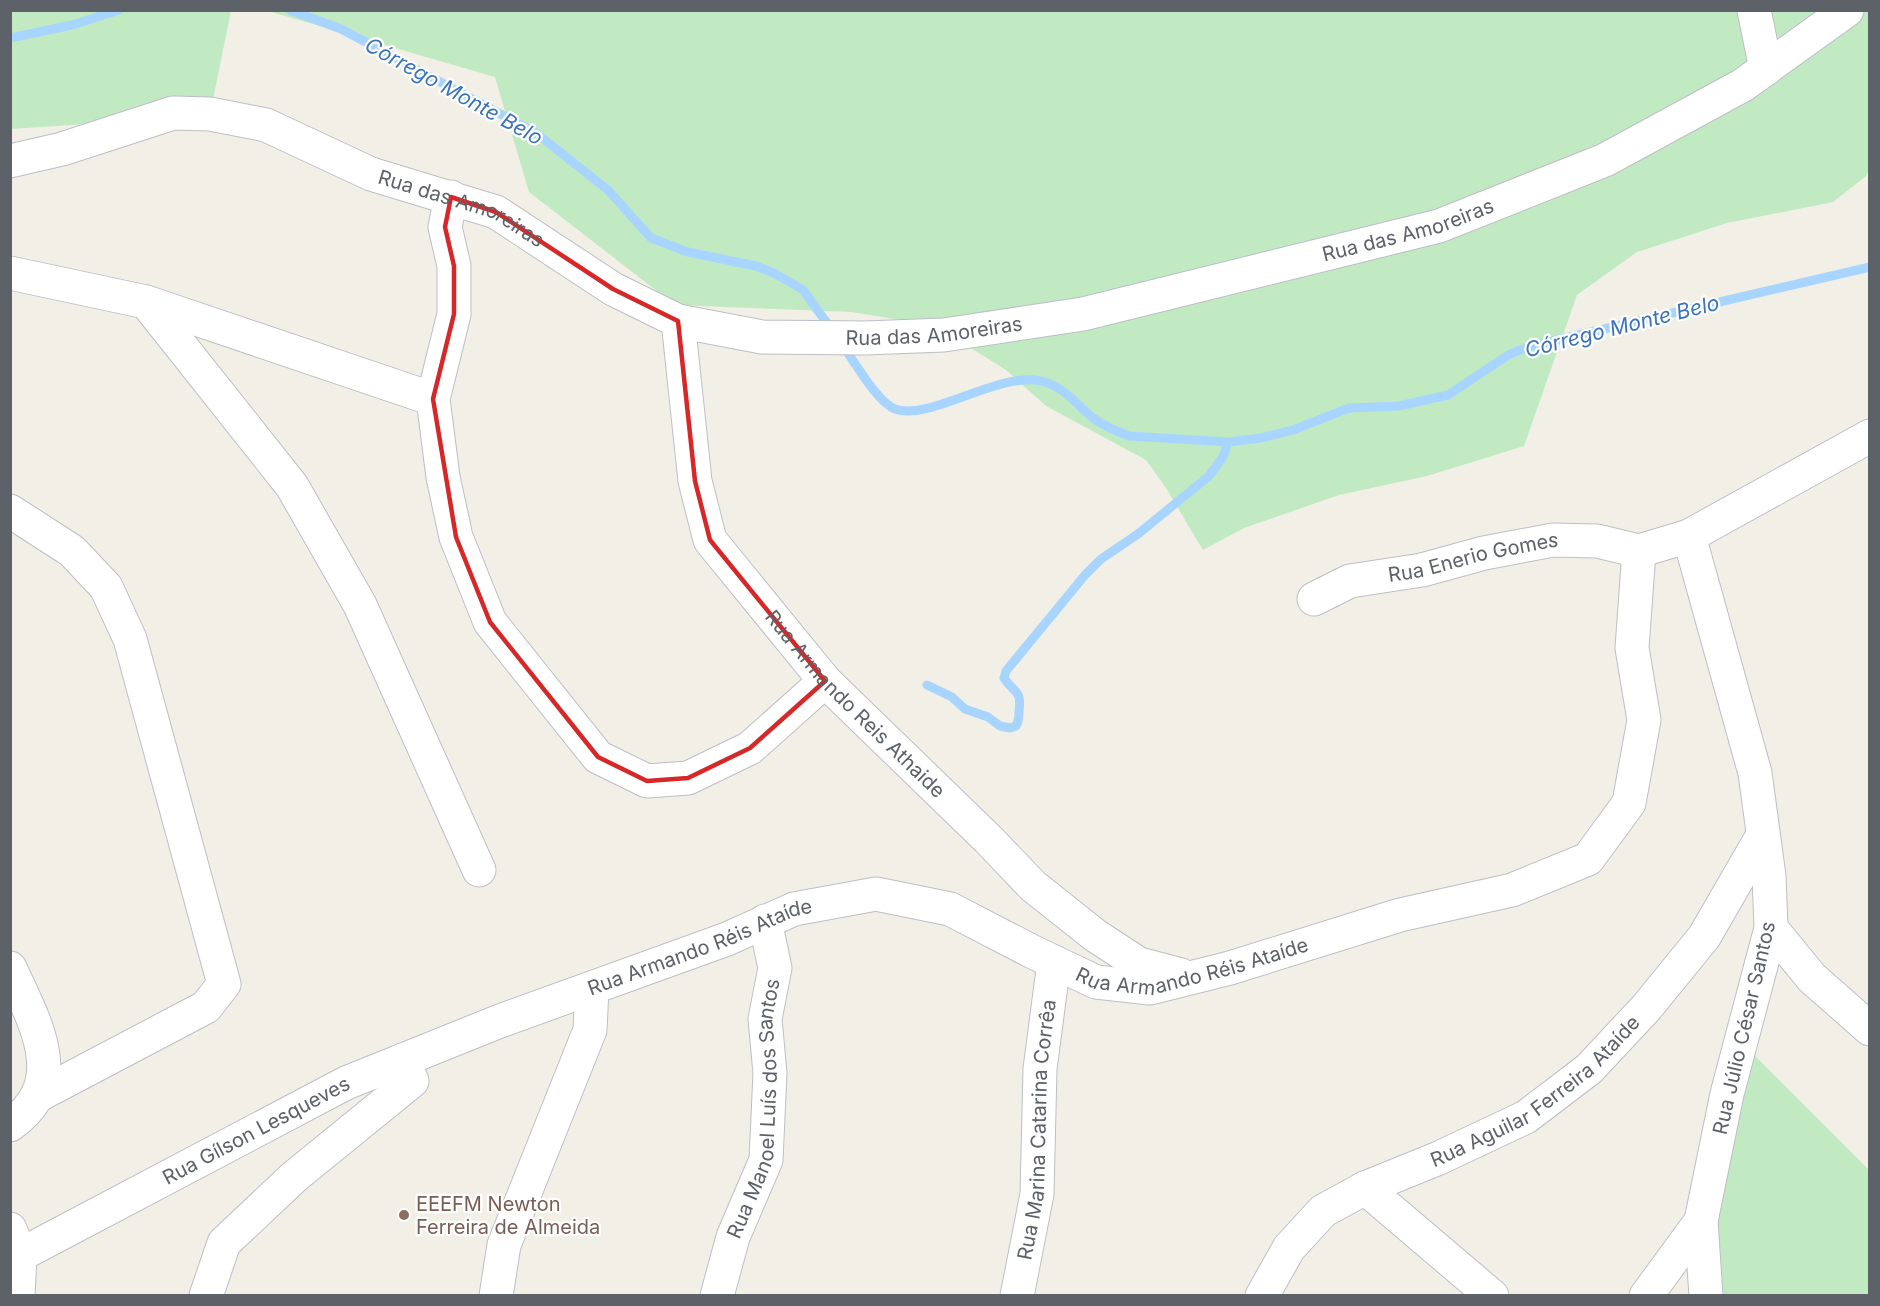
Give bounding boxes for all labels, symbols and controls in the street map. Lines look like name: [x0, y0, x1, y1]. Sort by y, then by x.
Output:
water label: Córrego Monte Belo: [361, 32, 547, 150]
street label: Rua das Amoreiras: [375, 165, 549, 252]
street label: Rua das Amoreiras: [1320, 194, 1497, 266]
water label: Córrego Monte Belo: [1522, 290, 1722, 362]
street label: Rua das Amoreiras: [845, 311, 1024, 350]
street label: Rua Enerio Gomes: [1386, 528, 1559, 587]
street label: Rua Armando Reis Athaide: [760, 605, 950, 803]
street label: Rua Armando Réis Ataíde: [584, 894, 814, 1000]
street label: Rua Júlio César Santos: [1708, 919, 1780, 1137]
street label: Rua Armando Réis Ataíde: [1072, 932, 1311, 1001]
street label: Rua Manoel Luís dos Santos: [722, 977, 785, 1242]
street label: Rua Marina Catarina Corrêa: [1012, 998, 1061, 1262]
street label: Rua Aguilar Ferreira Ataíde: [1427, 1011, 1645, 1172]
street label: Rua Gílson Lesqueves: [158, 1071, 354, 1190]
place label: EEEFM Newton Ferreira de Almeida: [416, 1192, 600, 1239]
marker: EEEFM Newton Ferreira de Almeida: [397, 1208, 411, 1222]

